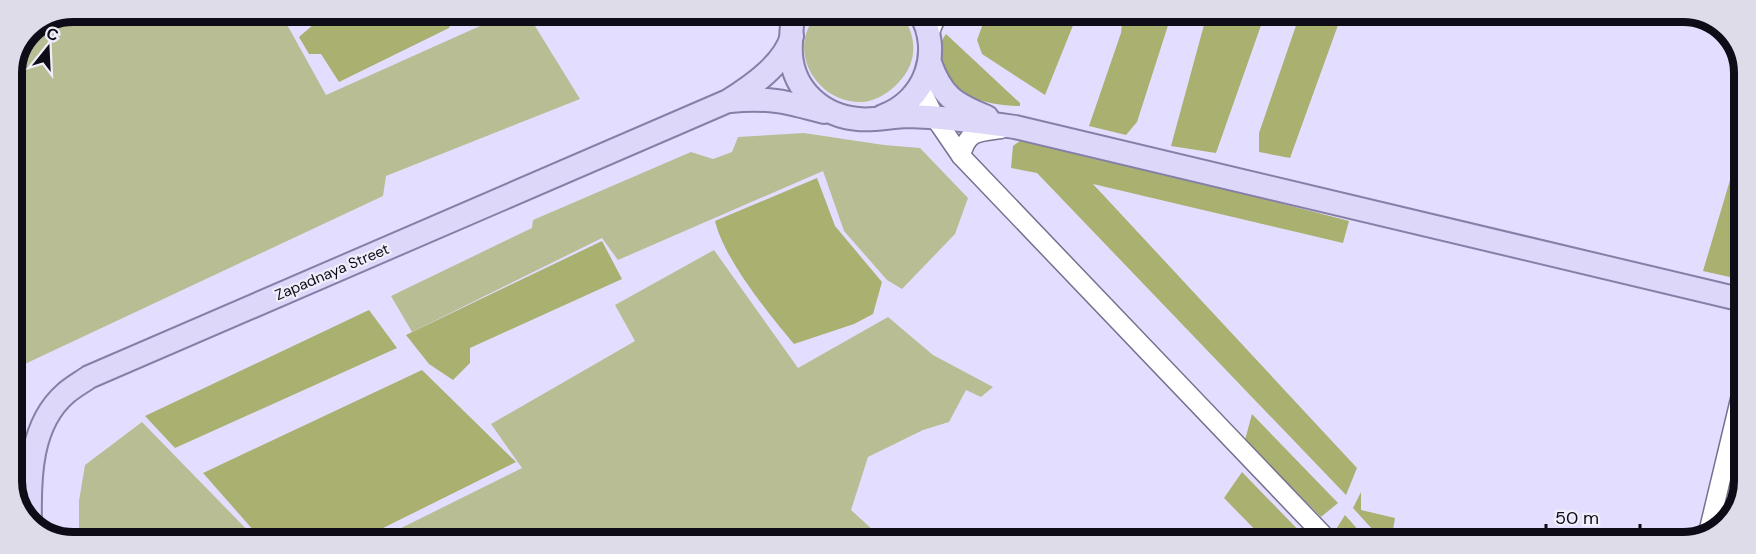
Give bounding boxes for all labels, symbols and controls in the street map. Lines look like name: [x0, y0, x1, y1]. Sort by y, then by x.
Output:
north arrow: [18, 18, 78, 78]
text: С: [44, 22, 62, 46]
street label: Zapadnaya Street: [272, 239, 392, 305]
scale bar: [1546, 497, 1640, 535]
text: 50 m: [1555, 506, 1599, 530]

